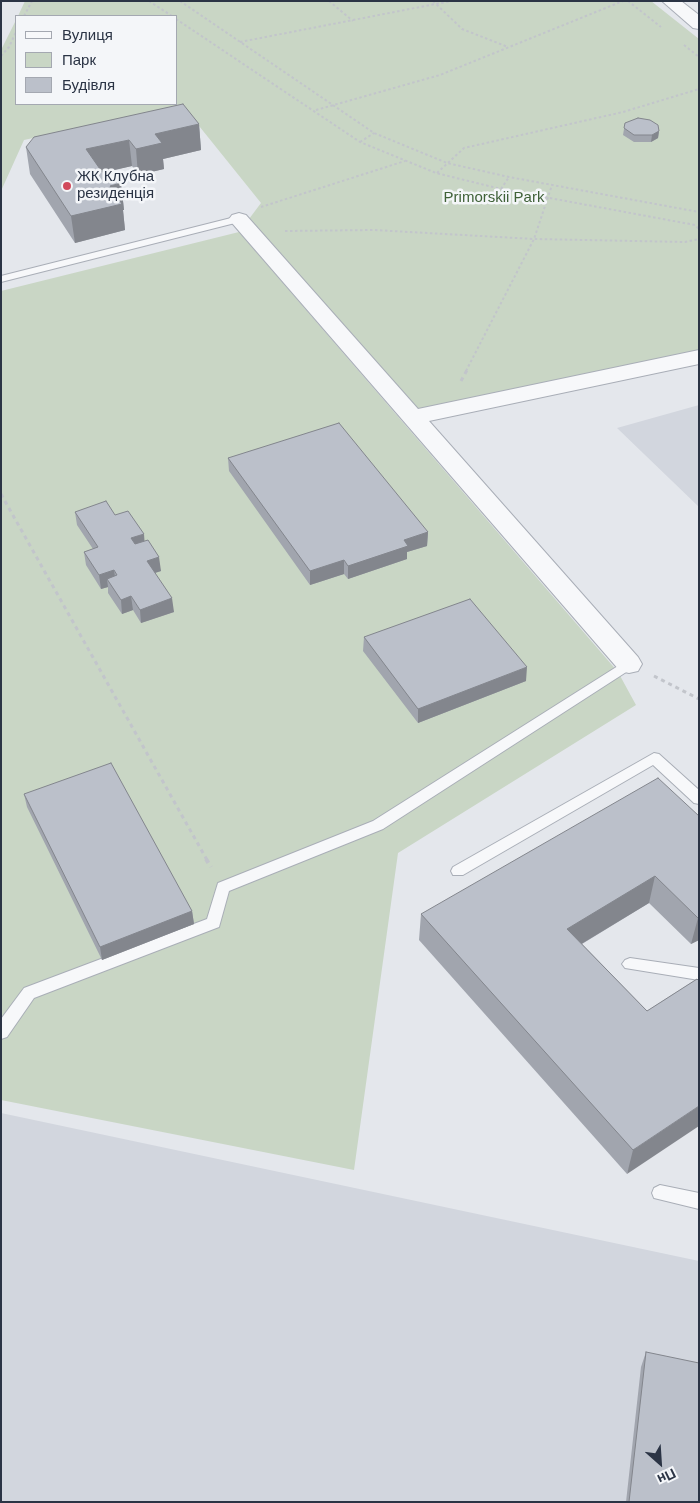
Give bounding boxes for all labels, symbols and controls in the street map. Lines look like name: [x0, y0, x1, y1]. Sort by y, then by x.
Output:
legend: [15, 15, 178, 105]
text: Вулиця: [62, 26, 113, 43]
text: Парк: [62, 51, 96, 68]
text: Будівля: [62, 76, 115, 93]
place label: ЖК Клубна резиденція: [77, 168, 154, 203]
marker: ЖК Клубна резиденція: [61, 180, 73, 192]
park label: Primorskii Park: [444, 189, 544, 207]
north arrow: [635, 1438, 685, 1488]
text: Пн: [655, 1465, 678, 1488]

